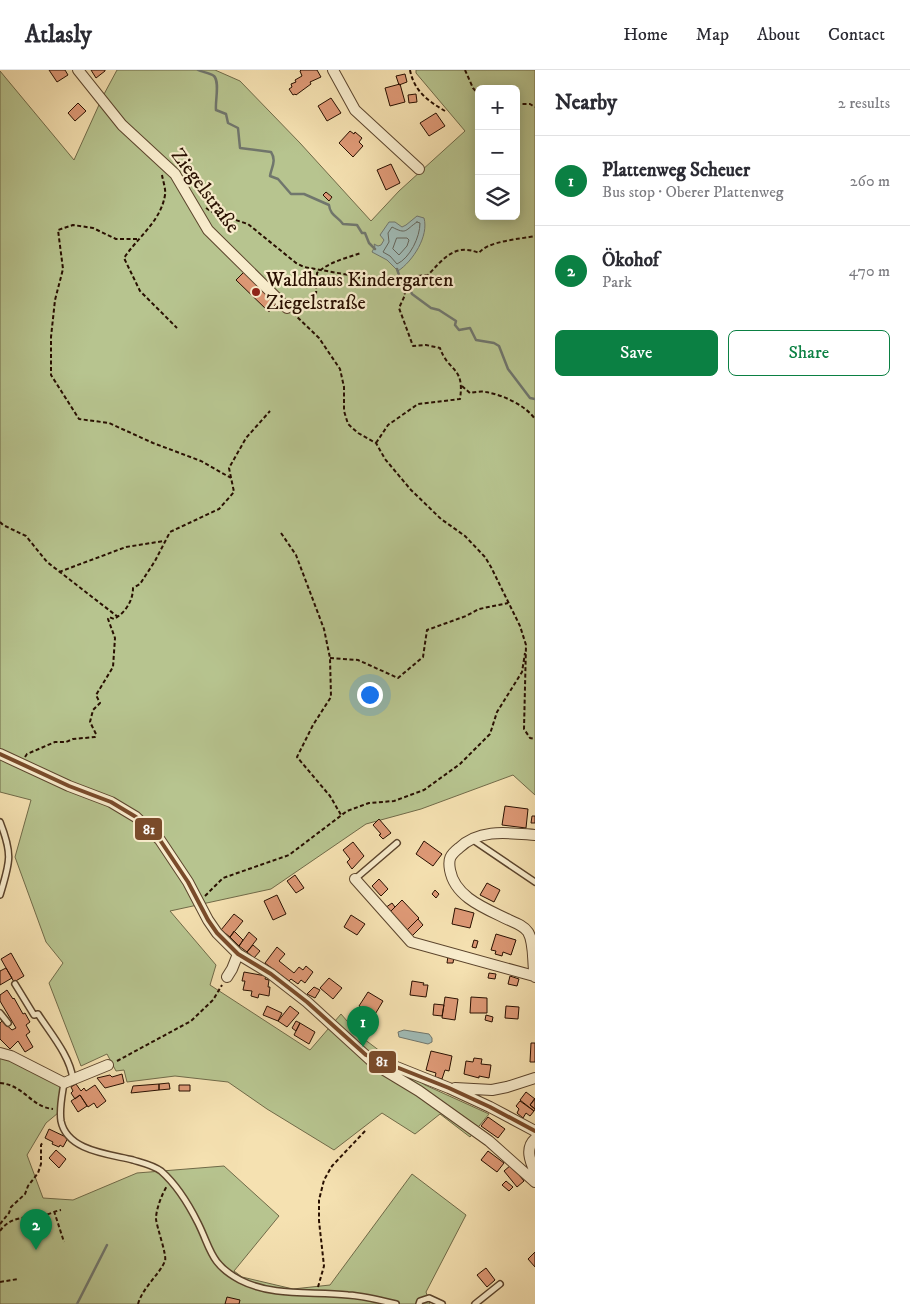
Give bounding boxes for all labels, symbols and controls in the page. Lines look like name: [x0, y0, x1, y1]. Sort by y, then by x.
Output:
text: Atlasly: [25, 20, 92, 50]
text: Home: [623, 24, 668, 46]
text: Map: [696, 24, 729, 46]
text: About: [757, 24, 800, 46]
text: Contact: [828, 24, 885, 46]
map controls: [475, 85, 520, 220]
button: +: [475, 85, 520, 130]
text: Nearby: [555, 90, 617, 116]
text: 2 results: [838, 93, 890, 113]
button: −: [475, 130, 520, 175]
street label: Ziegelstraße: [165, 144, 245, 238]
text: Plattenweg Scheuer: [602, 159, 750, 182]
text: 1: [568, 171, 574, 191]
text: 260 m: [850, 171, 890, 191]
button: layers: [475, 175, 520, 220]
text: Bus stop · Oberer Plattenweg: [602, 182, 784, 202]
text: Ökohof: [602, 249, 659, 272]
text: 2: [567, 261, 575, 281]
text: 470 m: [849, 261, 890, 281]
place label: Waldhaus Kindergarten Ziegelstraße: [265, 268, 454, 316]
text: Park: [602, 272, 632, 292]
marker: Waldhaus Kindergarten Ziegelstraße: [250, 286, 262, 298]
button: Save: [555, 330, 718, 376]
button: Share: [728, 330, 890, 376]
your location: [357, 682, 383, 708]
line badge: 81: [134, 817, 163, 841]
text: 81: [143, 821, 155, 839]
pin: 1: [347, 1006, 379, 1047]
line badge: 81: [368, 1050, 397, 1074]
text: 81: [376, 1053, 388, 1071]
pin: 2: [20, 1209, 52, 1250]

